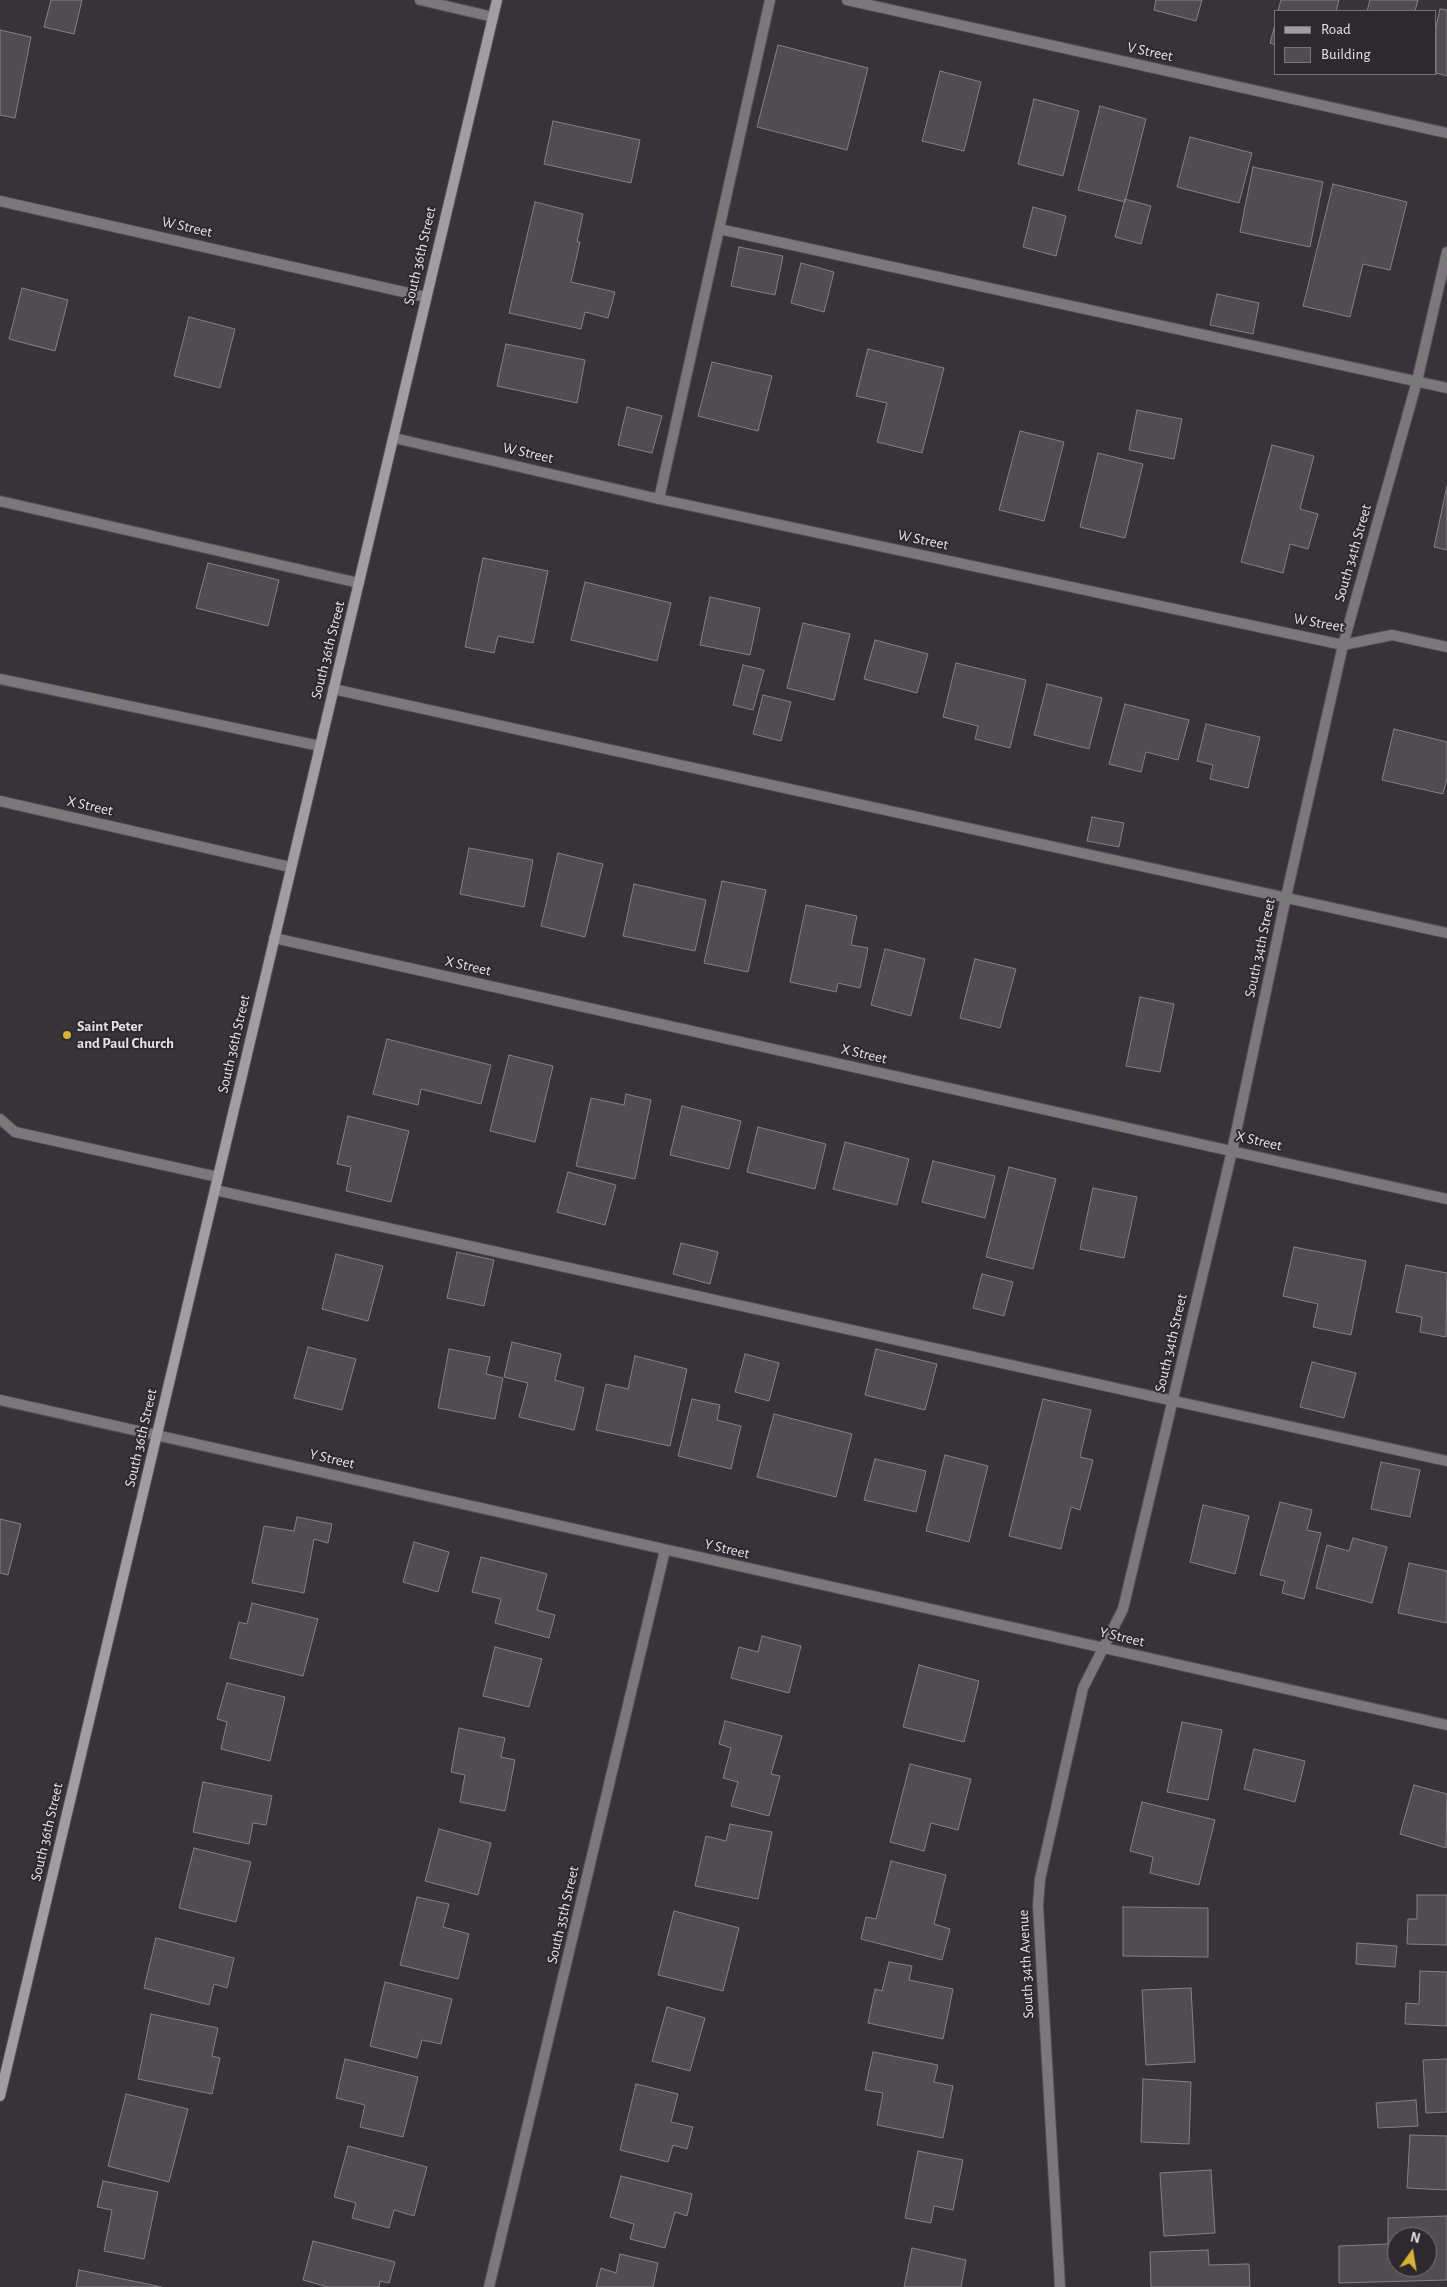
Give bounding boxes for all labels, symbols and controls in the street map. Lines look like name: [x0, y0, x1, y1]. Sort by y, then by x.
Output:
legend: [1274, 10, 1437, 75]
text: Road: [1321, 22, 1351, 37]
street label: V Street: [1126, 38, 1174, 66]
text: Building: [1321, 47, 1371, 62]
street label: South 36th Street: [400, 205, 440, 307]
street label: W Street: [160, 212, 214, 242]
street label: W Street: [501, 438, 555, 468]
street label: South 34th Street: [1330, 502, 1376, 604]
street label: W Street: [896, 526, 950, 554]
street label: South 36th Street: [307, 599, 349, 701]
street label: W Street: [1292, 610, 1346, 636]
street label: X Street: [65, 792, 115, 820]
street label: South 34th Street: [1241, 897, 1279, 999]
street label: X Street: [443, 952, 493, 980]
street label: South 36th Street: [214, 993, 254, 1095]
place label: Saint Peter and Paul Church: [77, 1017, 174, 1052]
marker: Saint Peter and Paul Church: [61, 1029, 73, 1041]
street label: X Street: [839, 1040, 889, 1068]
street label: X Street: [1234, 1127, 1284, 1155]
street label: South 34th Street: [1151, 1292, 1191, 1394]
street label: South 36th Street: [121, 1387, 161, 1489]
street label: Y Street: [308, 1445, 356, 1473]
street label: Y Street: [703, 1535, 751, 1563]
street label: Y Street: [1098, 1623, 1146, 1651]
street label: South 36th Street: [27, 1781, 67, 1883]
street label: South 35th Street: [543, 1864, 583, 1966]
street label: South 34th Avenue: [1014, 1909, 1038, 2019]
north arrow: [1387, 2227, 1437, 2277]
text: N: [1409, 2230, 1421, 2246]

